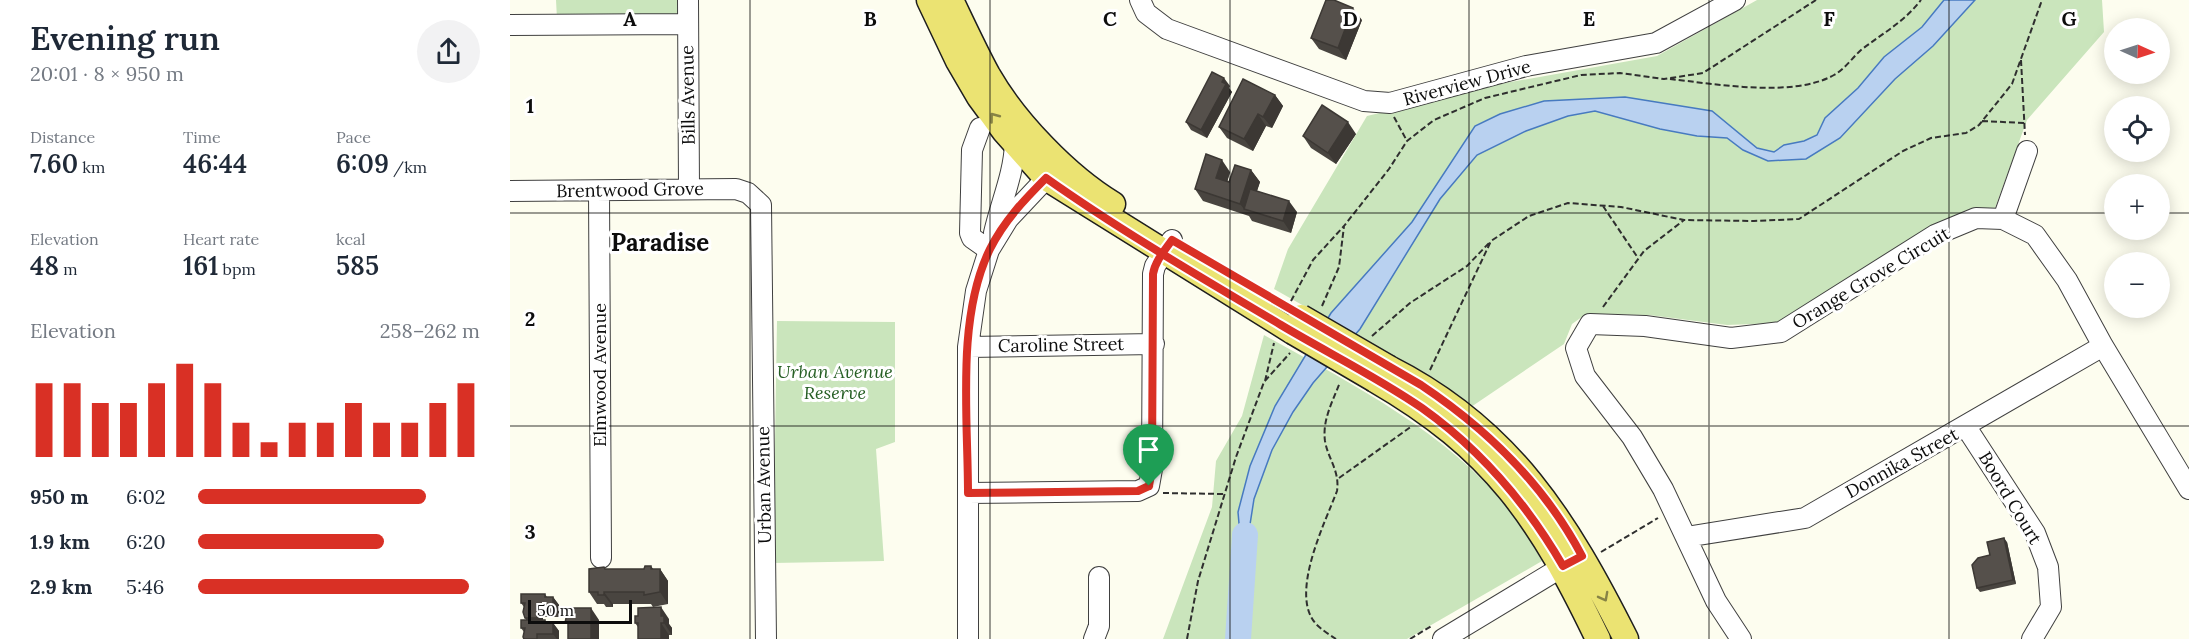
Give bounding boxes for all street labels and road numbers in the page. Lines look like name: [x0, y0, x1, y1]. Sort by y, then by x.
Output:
street label: Bills Avenue: [675, 45, 700, 145]
street label: Riverview Drive: [1401, 54, 1533, 111]
street label: Brentwood Grove: [556, 177, 704, 202]
street label: Orange Grove Circuit: [1788, 221, 1954, 334]
street label: Elmwood Avenue: [588, 303, 611, 447]
street label: Caroline Street: [998, 332, 1124, 357]
street label: Donnika Street: [1841, 422, 1962, 503]
street label: Urban Avenue: [751, 426, 776, 544]
street label: Boord Court: [1974, 447, 2047, 548]

